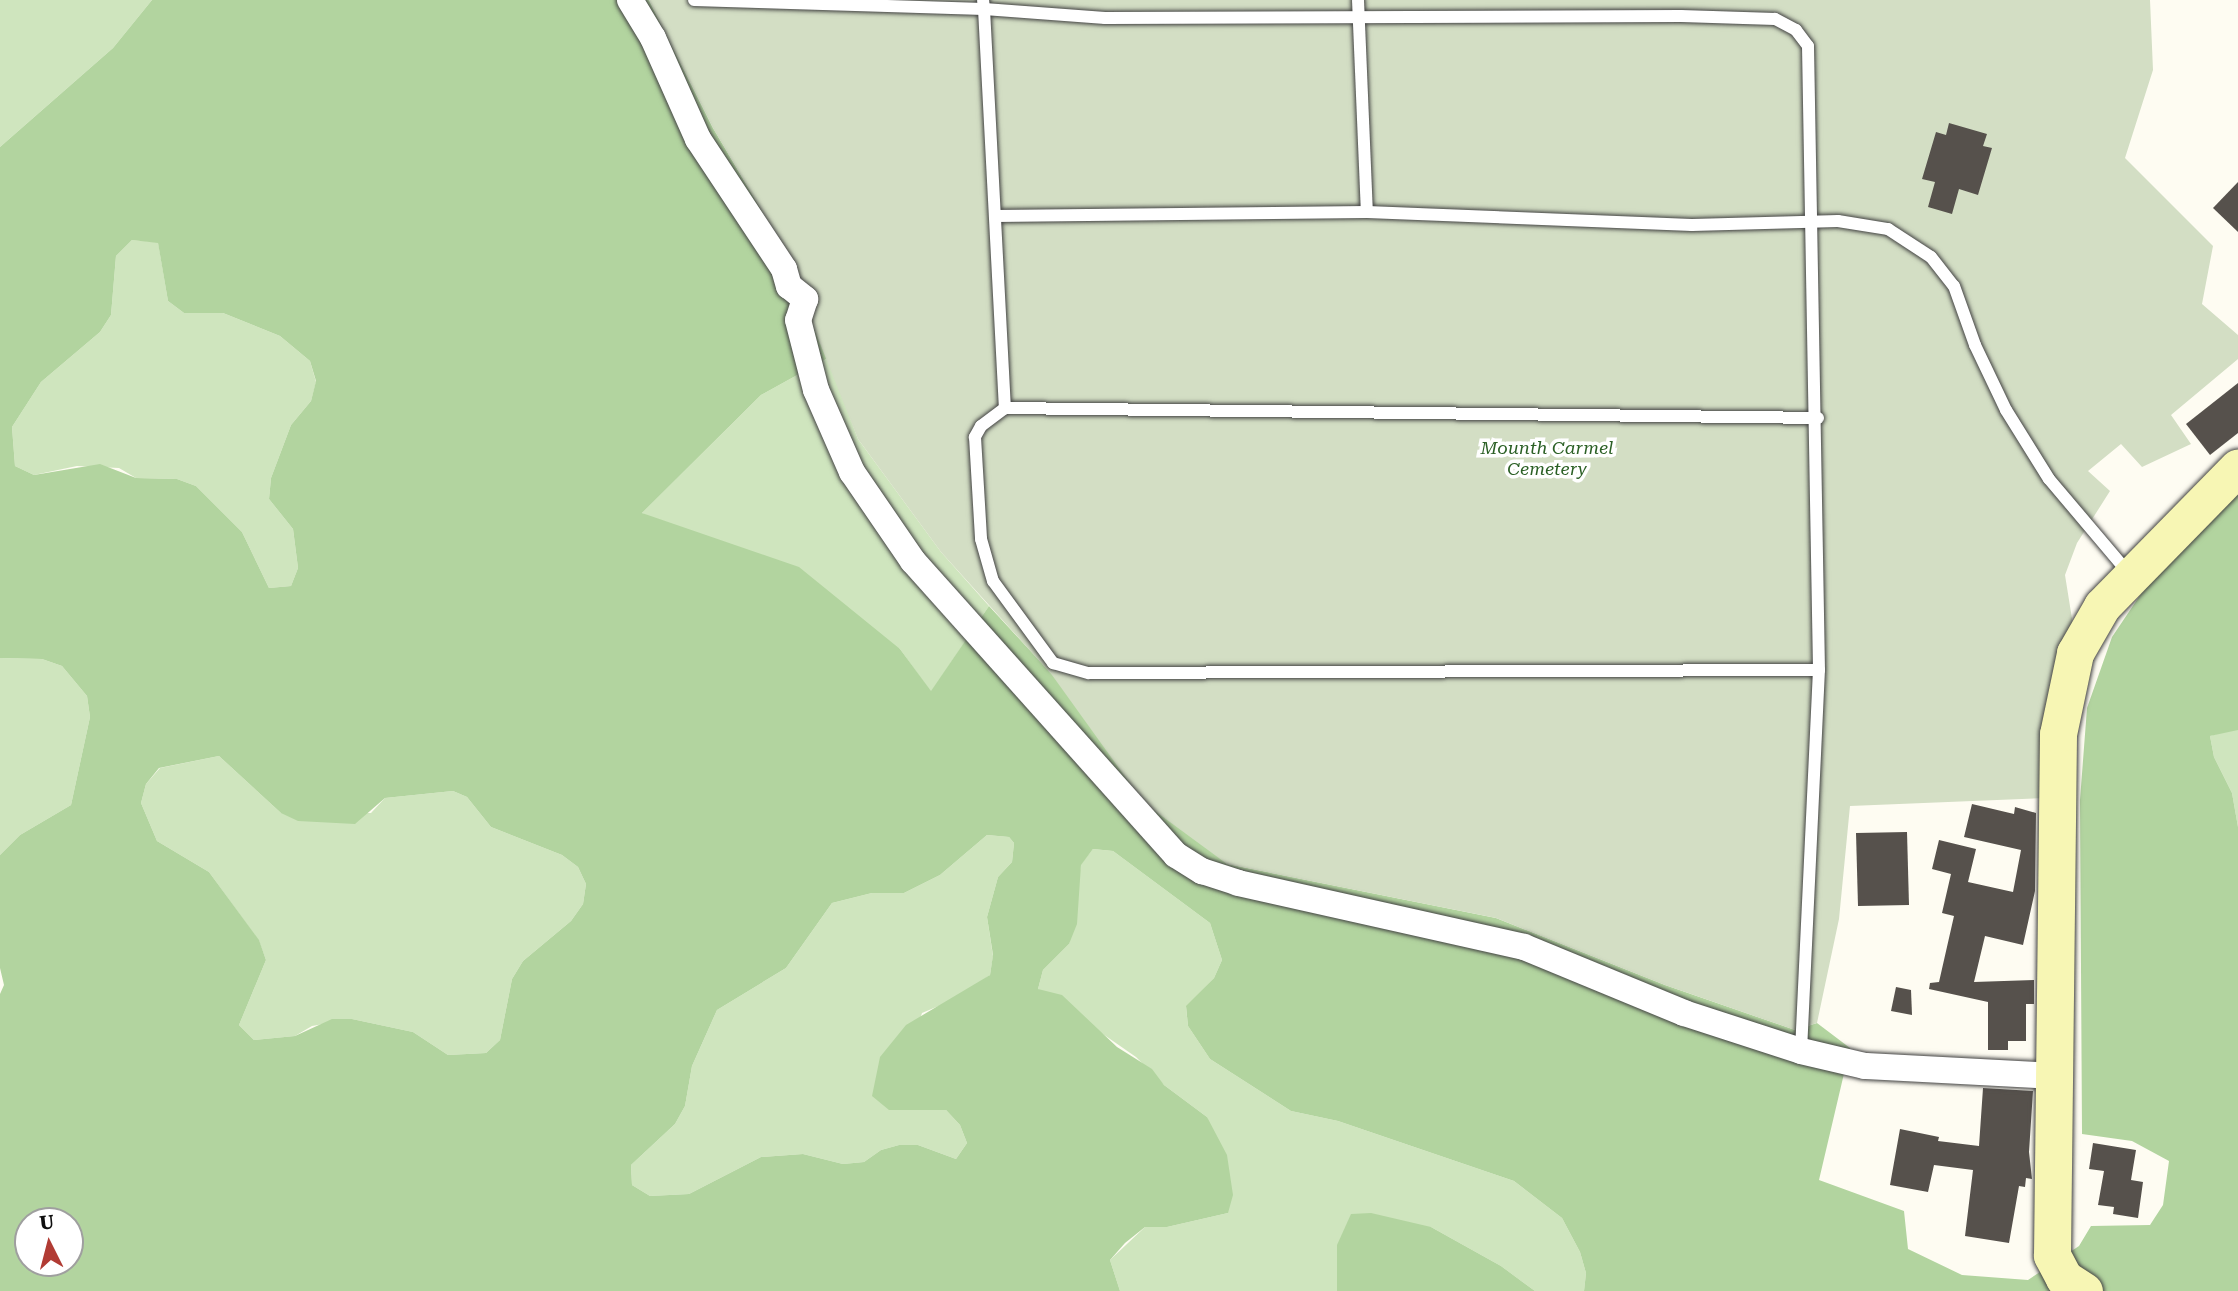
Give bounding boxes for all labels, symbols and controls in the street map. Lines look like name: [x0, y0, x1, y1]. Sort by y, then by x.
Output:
park label: Mounth Carmel Cemetery: [1481, 438, 1613, 480]
north arrow: [14, 1207, 84, 1277]
text: U: [38, 1210, 55, 1235]

